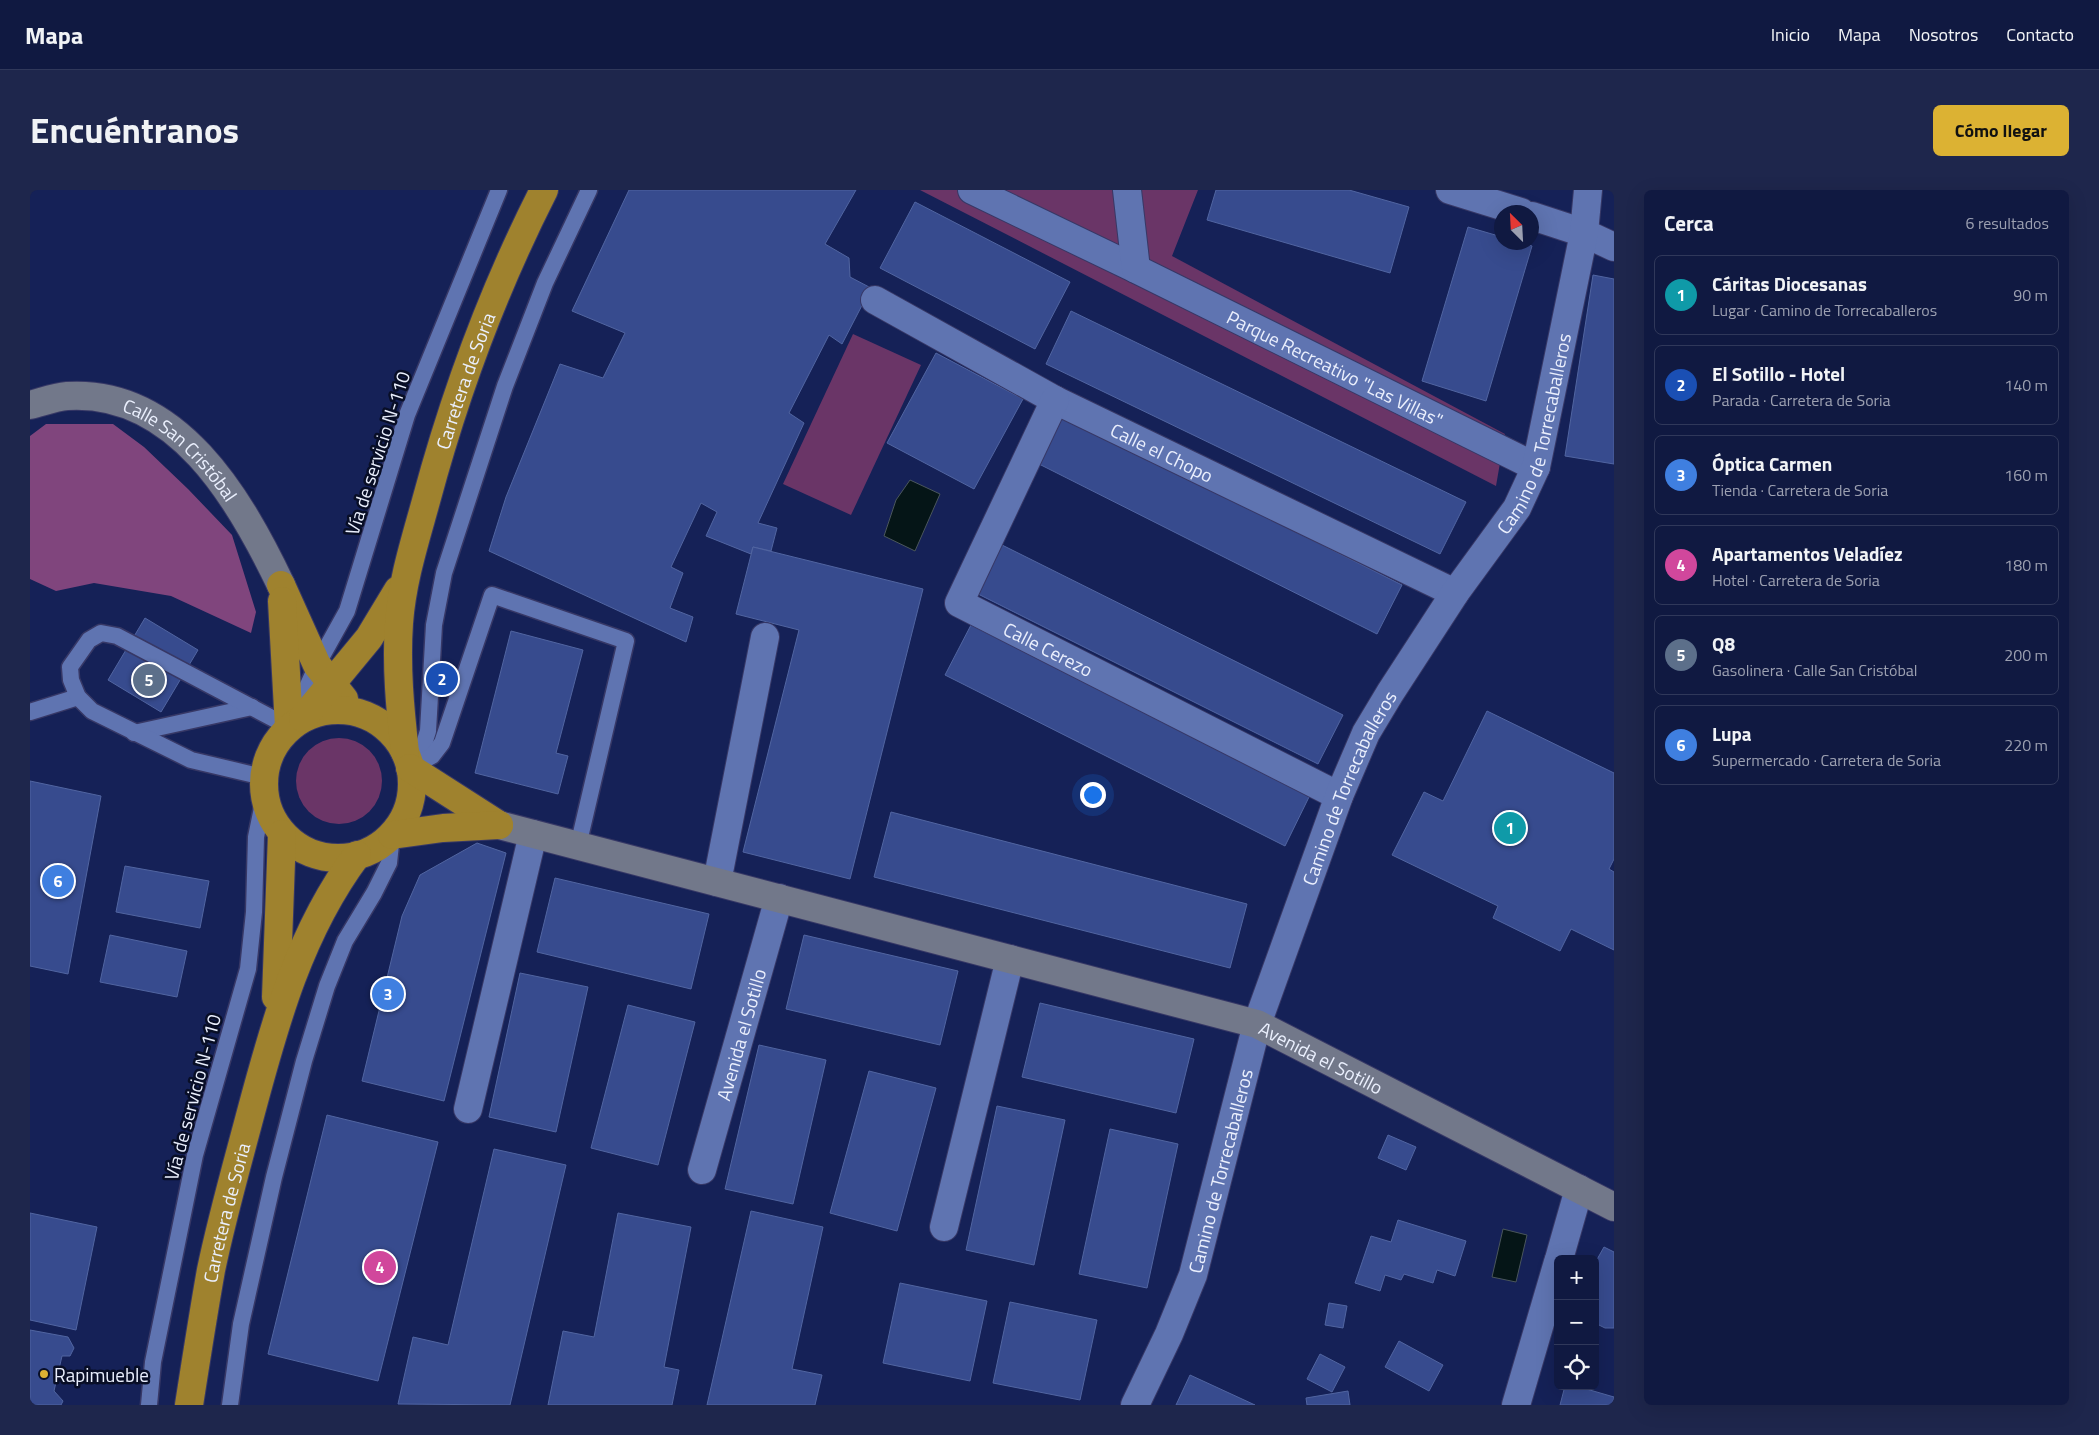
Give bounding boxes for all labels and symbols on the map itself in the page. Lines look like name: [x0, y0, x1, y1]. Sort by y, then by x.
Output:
north arrow: [1494, 205, 1539, 250]
street label: Parque Recreativo "Las Villas": [1222, 302, 1449, 434]
street label: Carretera de Soria: [427, 307, 502, 453]
street label: Camino de Torrecaballeros: [1488, 330, 1578, 540]
street label: Vía de servicio N-110: [337, 367, 417, 539]
street label: Calle San Cristóbal: [119, 390, 245, 507]
street label: Calle el Chopo: [1106, 415, 1219, 489]
street label: Calle Cerezo: [999, 614, 1098, 683]
pin: 2: [426, 660, 458, 698]
pin: 5: [133, 661, 165, 699]
street label: Camino de Torrecaballeros: [1294, 684, 1403, 889]
your location: [1080, 782, 1106, 808]
pin: 1: [1494, 809, 1526, 847]
pin: 6: [42, 862, 74, 900]
street label: Avenida el Sotillo: [708, 965, 773, 1104]
pin: 3: [372, 975, 404, 1013]
street label: Vía de servicio N-110: [156, 1011, 228, 1183]
street label: Avenida el Sotillo: [1254, 1013, 1388, 1101]
street label: Camino de Torrecaballeros: [1180, 1065, 1260, 1276]
street label: Carretera de Soria: [195, 1139, 257, 1285]
pin: 4: [364, 1248, 396, 1286]
place label: Rapimueble: [54, 1360, 149, 1389]
marker: Rapimueble: [38, 1368, 50, 1380]

